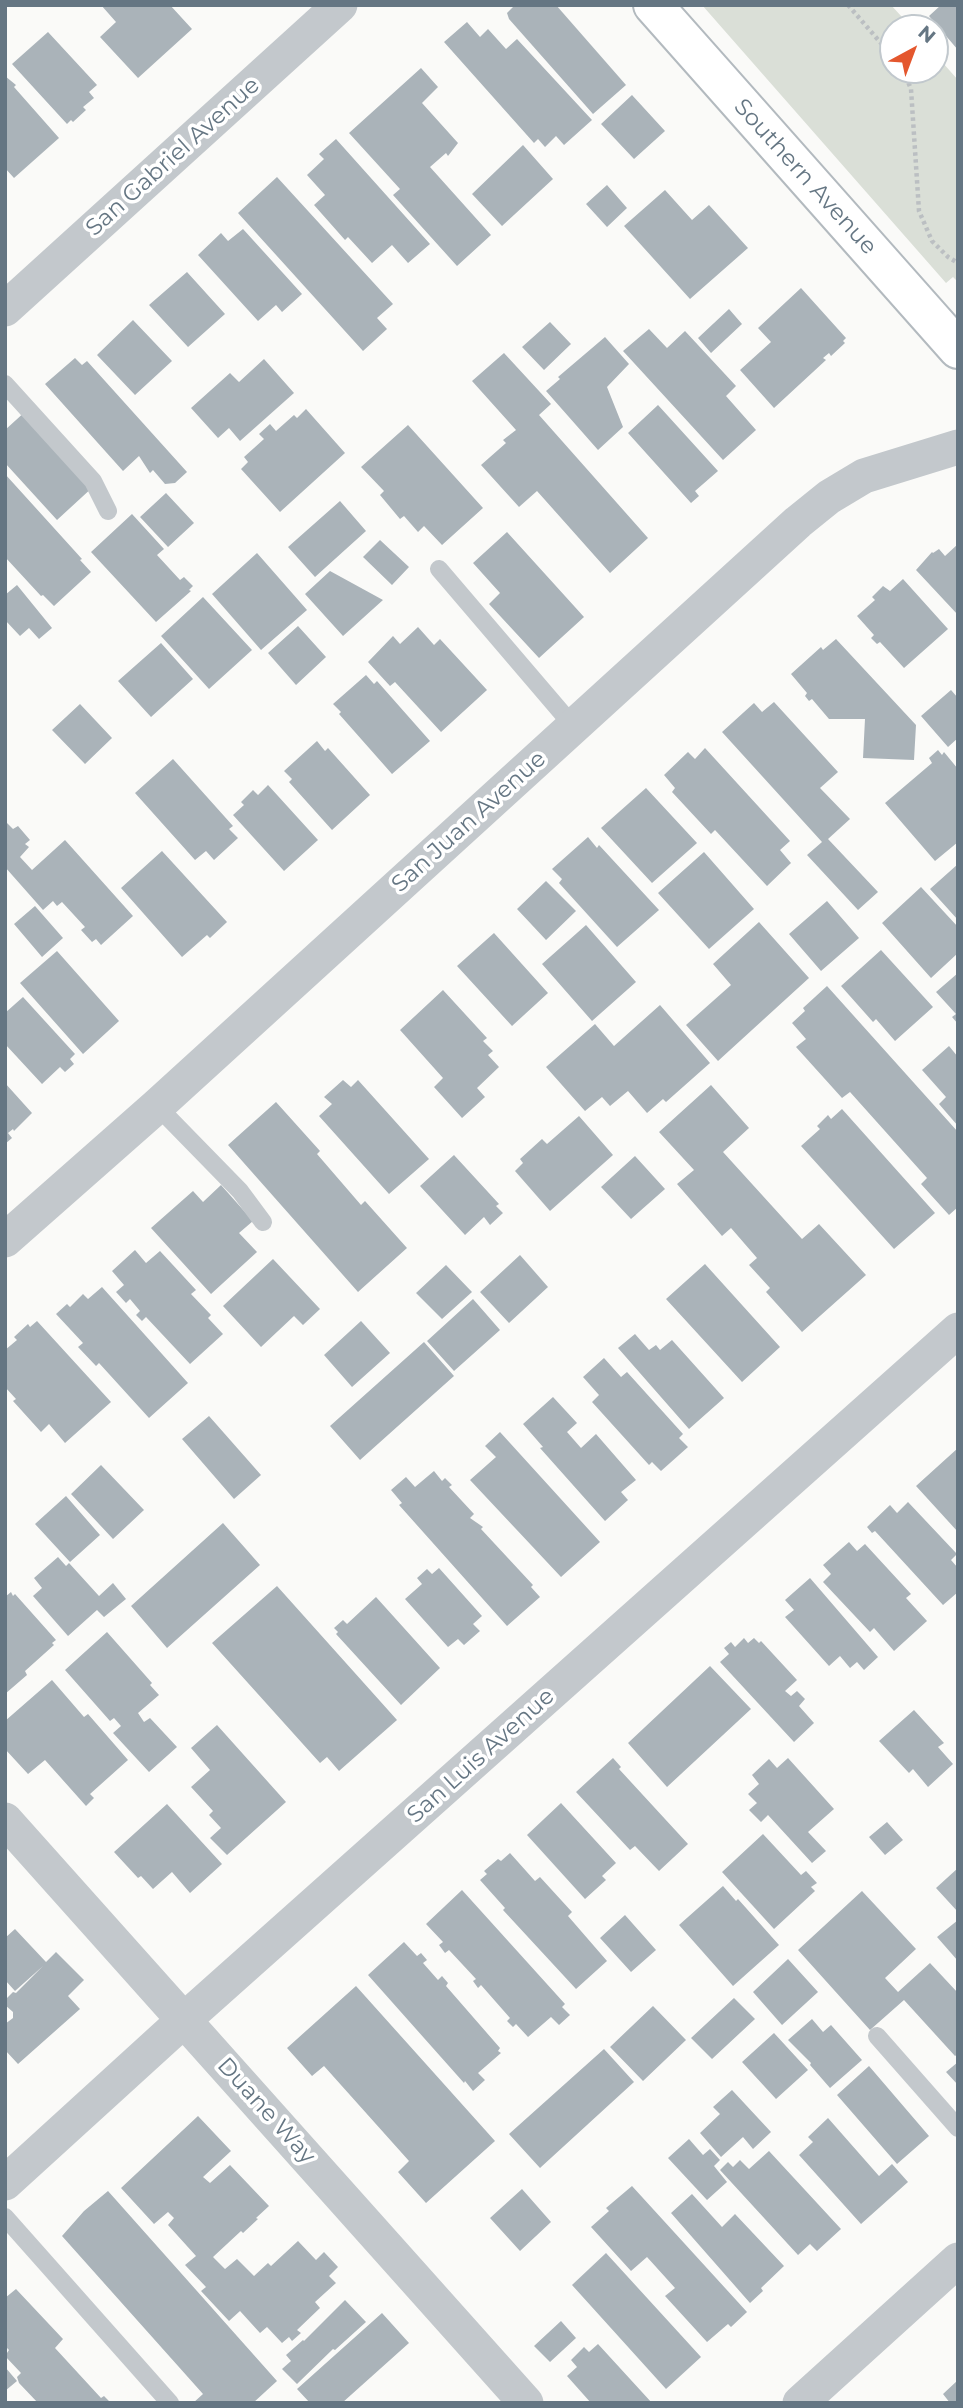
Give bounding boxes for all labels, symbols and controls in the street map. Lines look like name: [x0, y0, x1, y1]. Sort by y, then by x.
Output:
north arrow: [879, 14, 949, 84]
text: N: [913, 21, 940, 48]
street label: San Gabriel Avenue: [80, 72, 266, 242]
street label: Southern Avenue: [728, 93, 882, 261]
street label: San Juan Avenue: [386, 745, 552, 899]
street label: San Luis Avenue: [402, 1683, 560, 1829]
street label: Duane Way: [211, 2052, 321, 2170]

